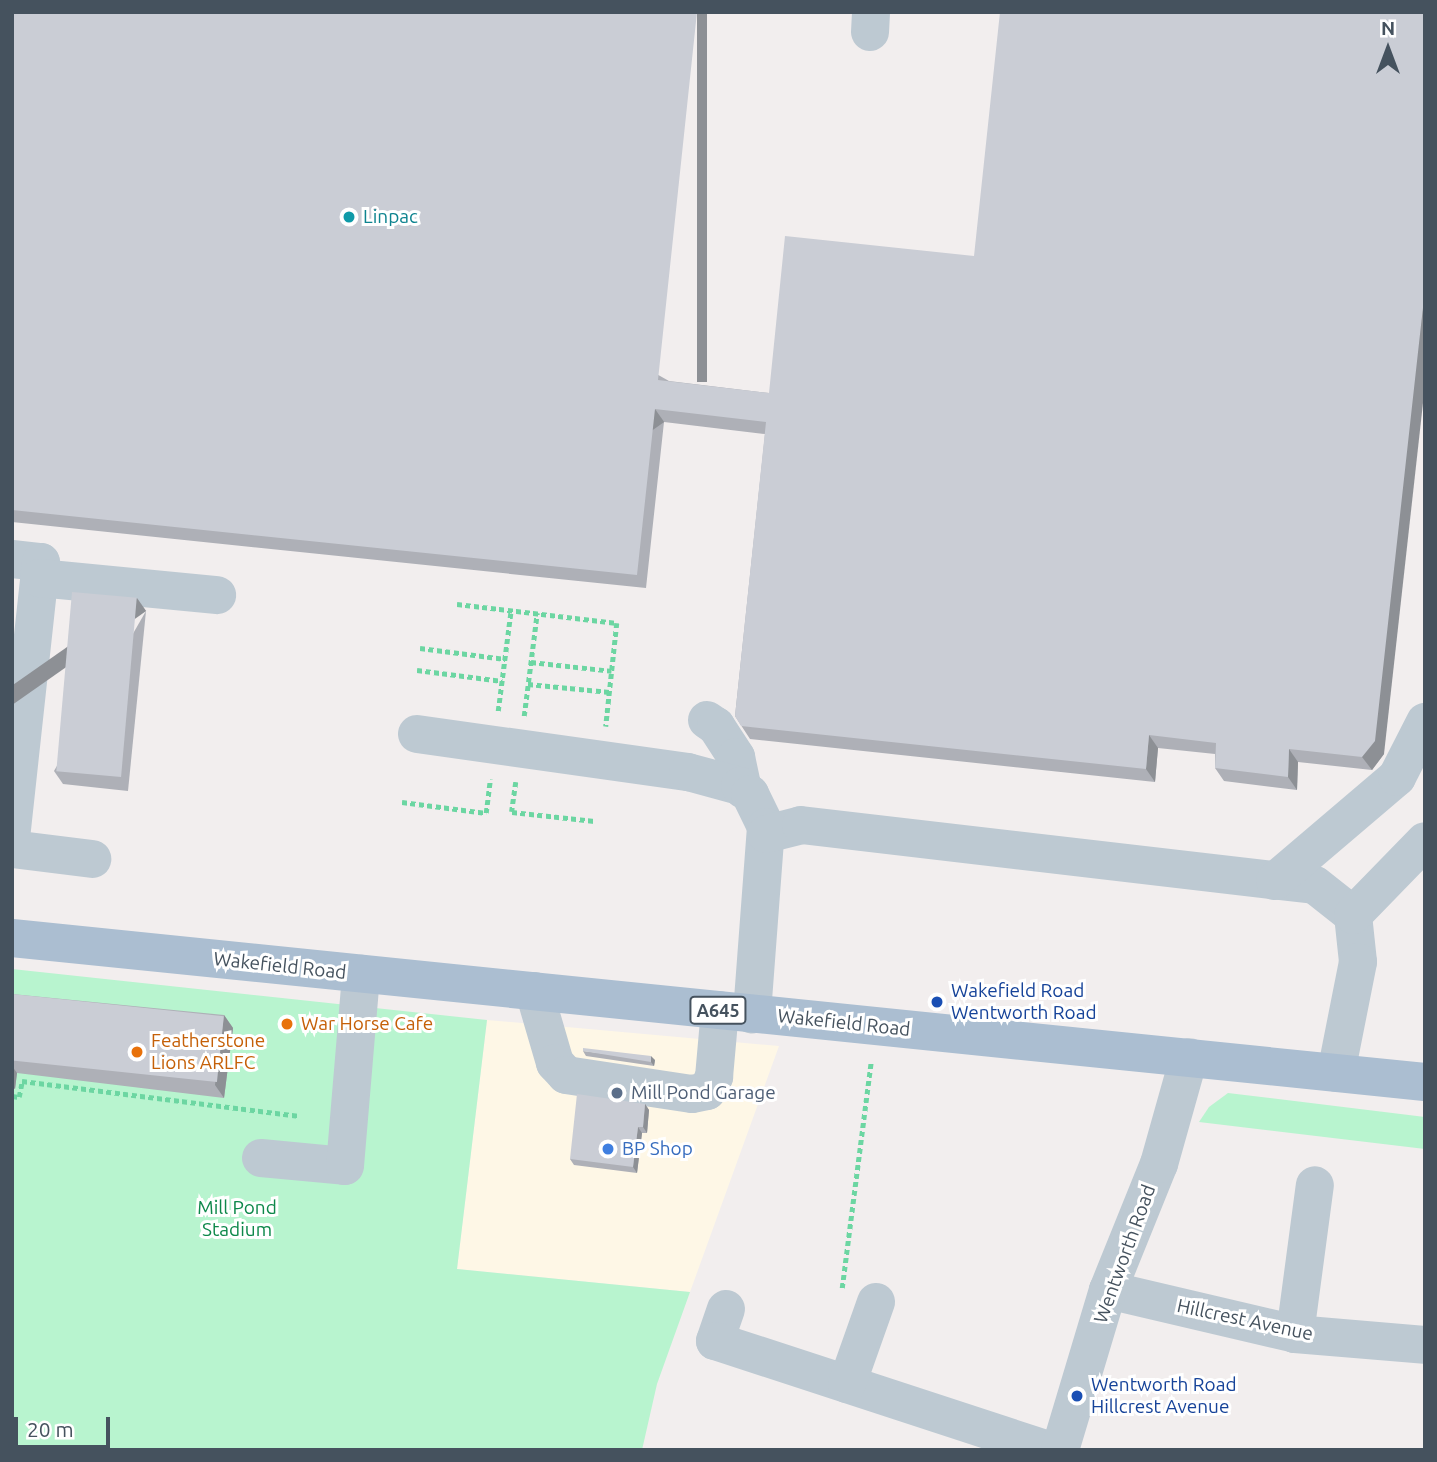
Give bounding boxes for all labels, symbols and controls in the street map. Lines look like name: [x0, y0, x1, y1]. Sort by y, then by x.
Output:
north arrow: [1353, 14, 1423, 84]
text: N: [1381, 17, 1395, 39]
place label: Linpac: [363, 206, 418, 228]
marker: Linpac: [341, 209, 357, 225]
street label: Wakefield Road: [213, 948, 347, 984]
place label: Wakefield Road Wentworth Road: [951, 980, 1097, 1024]
marker: Wakefield Road Wentworth Road: [929, 994, 945, 1010]
road number: A645: [688, 995, 748, 1024]
street label: Wakefield Road: [777, 1005, 911, 1041]
place label: War Horse Cafe: [301, 1013, 433, 1035]
marker: War Horse Cafe: [279, 1016, 295, 1032]
place label: Featherstone Lions ARLFC: [151, 1030, 265, 1074]
marker: Featherstone Lions ARLFC: [129, 1044, 145, 1060]
place label: Mill Pond Garage: [631, 1082, 776, 1104]
marker: Mill Pond Garage: [609, 1085, 625, 1101]
place label: BP Shop: [622, 1138, 693, 1160]
marker: BP Shop: [600, 1141, 616, 1157]
street label: Wentworth Road: [1089, 1182, 1161, 1326]
park label: Mill Pond Stadium: [197, 1197, 277, 1241]
street label: Hillcrest Avenue: [1175, 1294, 1315, 1346]
place label: Wentworth Road Hillcrest Avenue: [1091, 1374, 1237, 1418]
marker: Wentworth Road Hillcrest Avenue: [1069, 1388, 1085, 1404]
scale bar: [18, 1402, 114, 1446]
text: 20 m: [27, 1417, 74, 1441]

